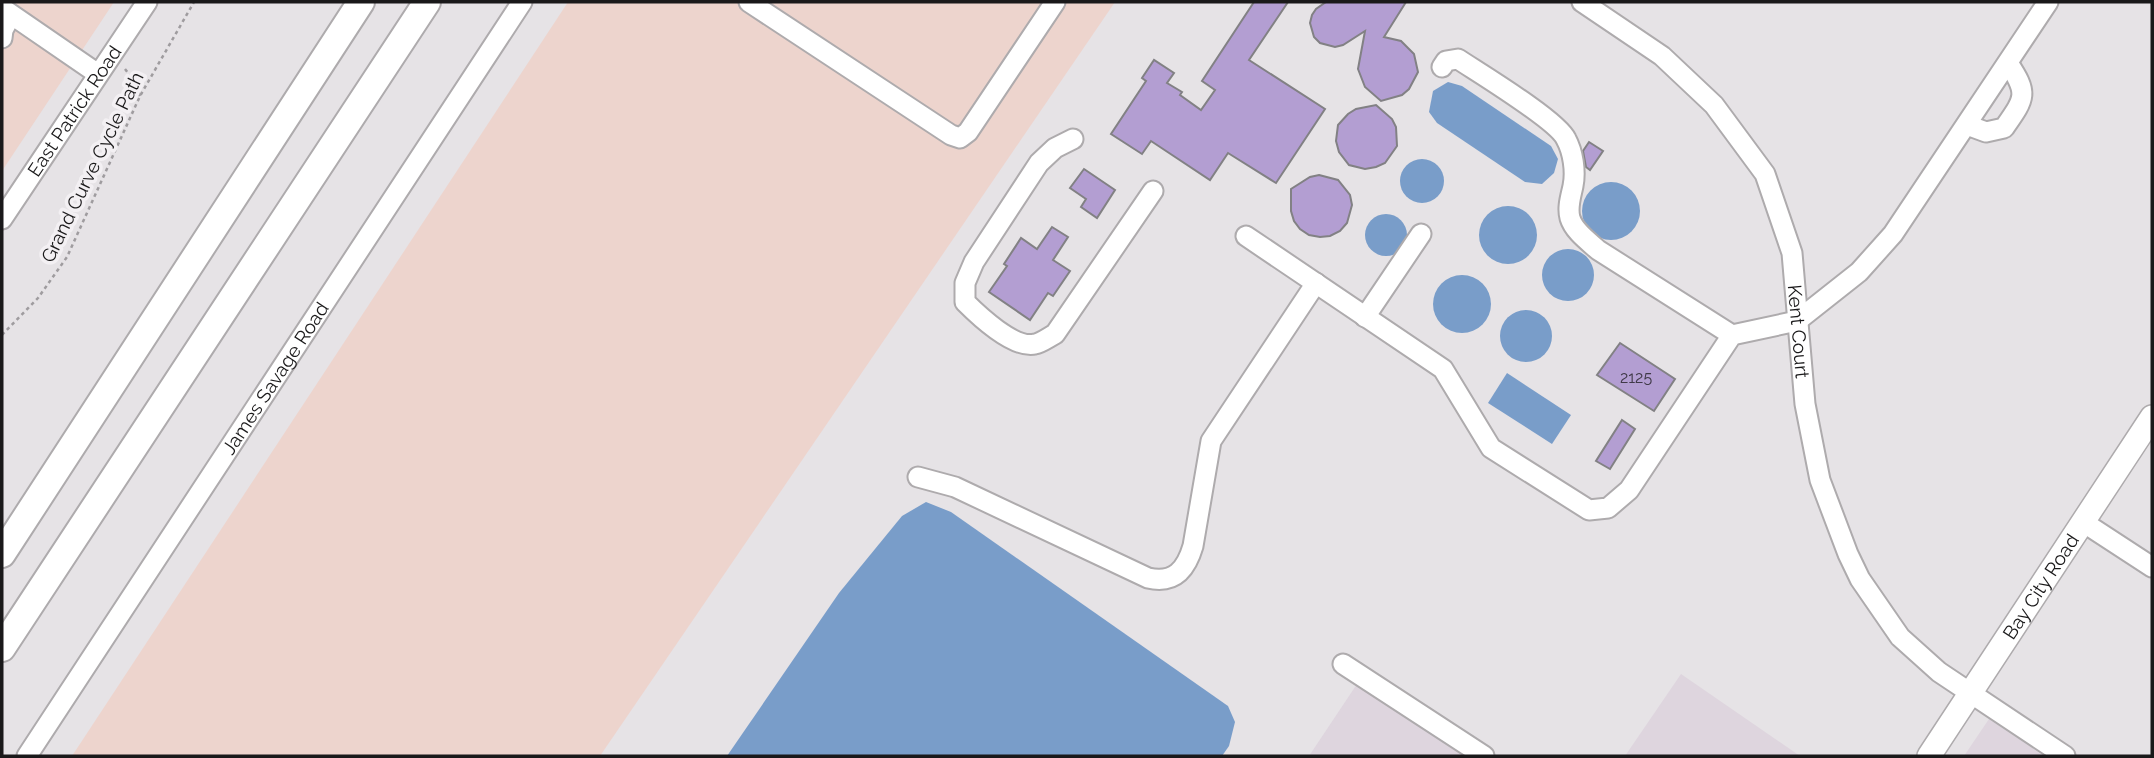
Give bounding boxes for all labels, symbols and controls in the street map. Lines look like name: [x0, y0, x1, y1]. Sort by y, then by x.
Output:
street label: East Patrick Road: [23, 41, 126, 180]
street label: Grand Curve Cycle Path: [36, 68, 148, 266]
street label: Kent Court: [1784, 284, 1814, 380]
street label: James Savage Road: [217, 298, 333, 458]
house number: 2125: [1620, 368, 1652, 387]
street label: Bay City Road: [1998, 530, 2083, 643]

